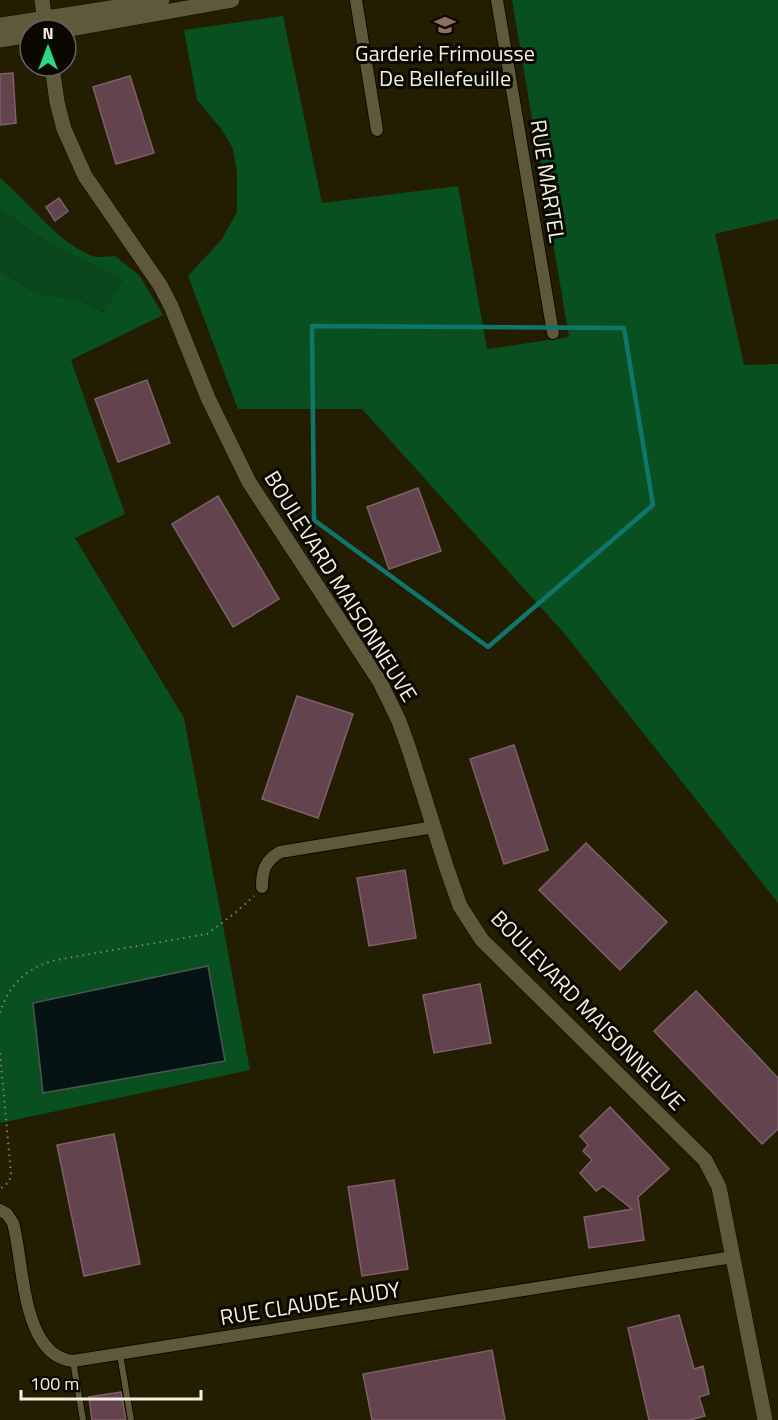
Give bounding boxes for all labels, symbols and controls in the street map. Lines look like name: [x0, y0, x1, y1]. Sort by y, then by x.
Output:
school or university icon: Garderie Frimousse De Bellefeuille: [433, 13, 457, 37]
north arrow: [18, 18, 78, 78]
text: N: [42, 21, 54, 45]
place label: Garderie Frimousse De Bellefeuille: [355, 36, 535, 95]
street label: RUE MARTEL: [522, 117, 575, 245]
street label: BOULEVARD MAISONNEUVE: [256, 464, 426, 708]
street label: BOULEVARD MAISONNEUVE: [483, 902, 693, 1118]
street label: RUE CLAUDE-AUDY: [217, 1272, 403, 1334]
scale bar: [21, 1363, 201, 1401]
text: 100 m: [30, 1370, 79, 1397]

